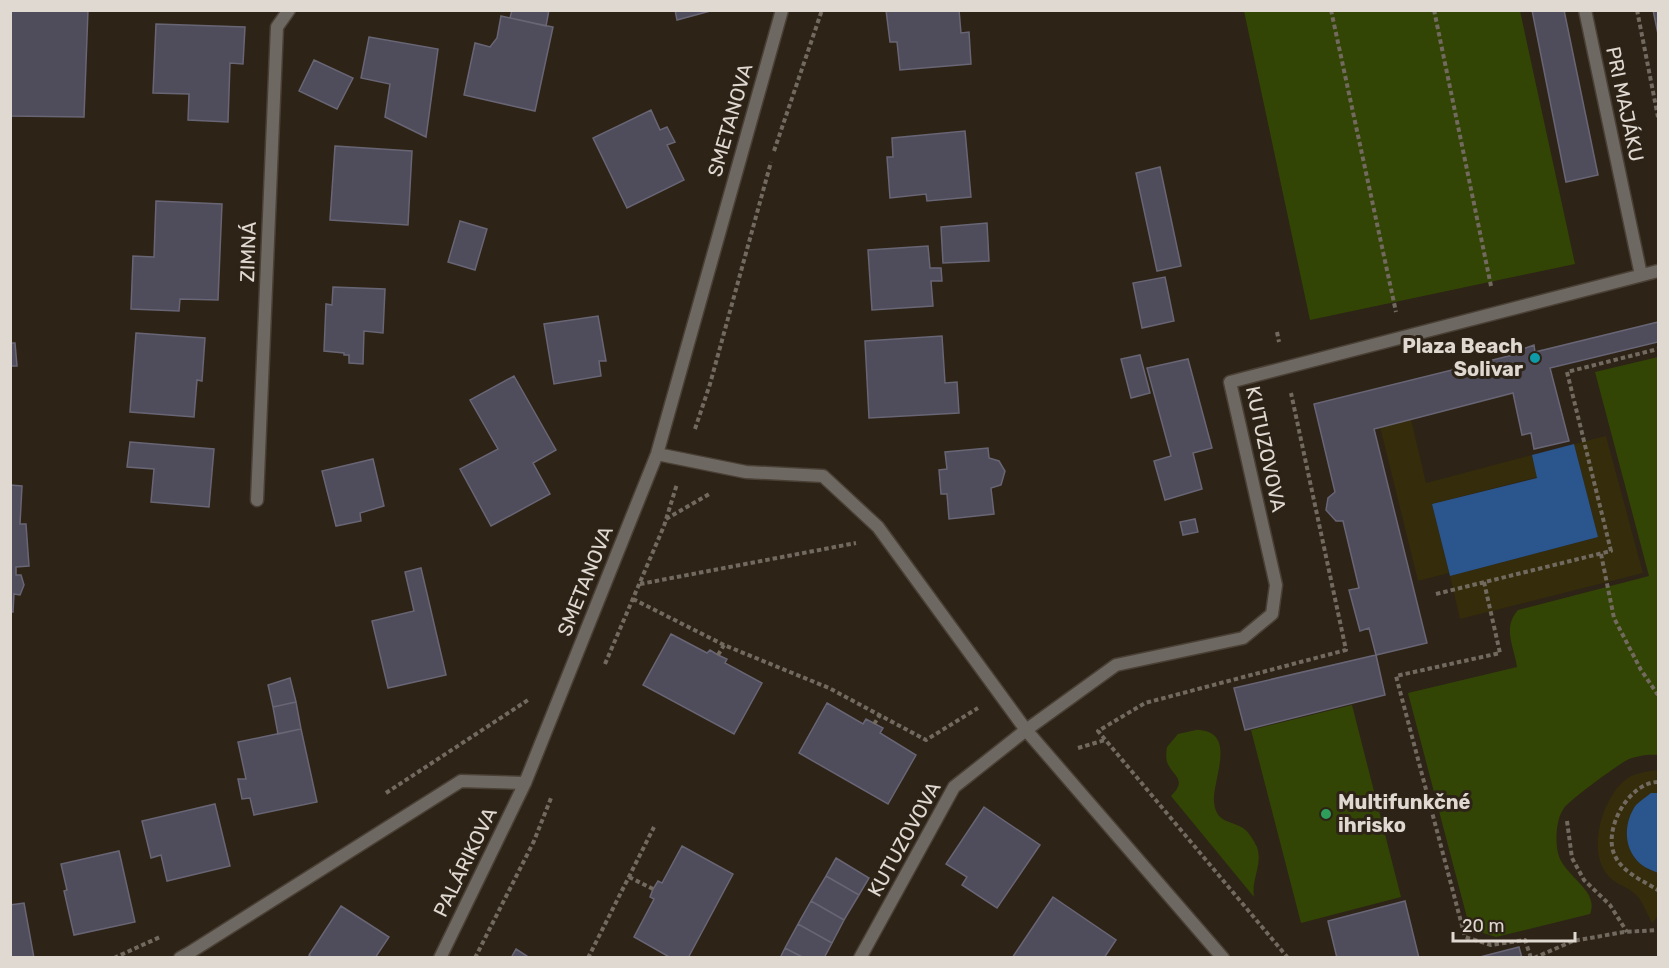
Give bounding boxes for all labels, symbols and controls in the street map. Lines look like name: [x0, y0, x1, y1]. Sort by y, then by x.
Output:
street label: PRI MAJÁKU: [1601, 44, 1649, 164]
street label: SMETANOVA: [702, 61, 758, 179]
street label: ZIMNÁ: [235, 221, 261, 283]
place label: Plaza Beach Solivar: [1402, 334, 1523, 381]
marker: Plaza Beach Solivar: [1528, 351, 1542, 365]
street label: KUTUZOVOVA: [1241, 384, 1291, 514]
street label: SMETANOVA: [552, 522, 618, 640]
street label: KUTUZOVOVA: [862, 777, 946, 901]
place label: Multifunkčné ihrisko: [1338, 790, 1471, 837]
street label: PALÁRIKOVA: [428, 803, 502, 921]
marker: Multifunkčné ihrisko: [1319, 807, 1333, 821]
scale bar: [1453, 905, 1574, 943]
text: 20 m: [1462, 915, 1504, 937]

